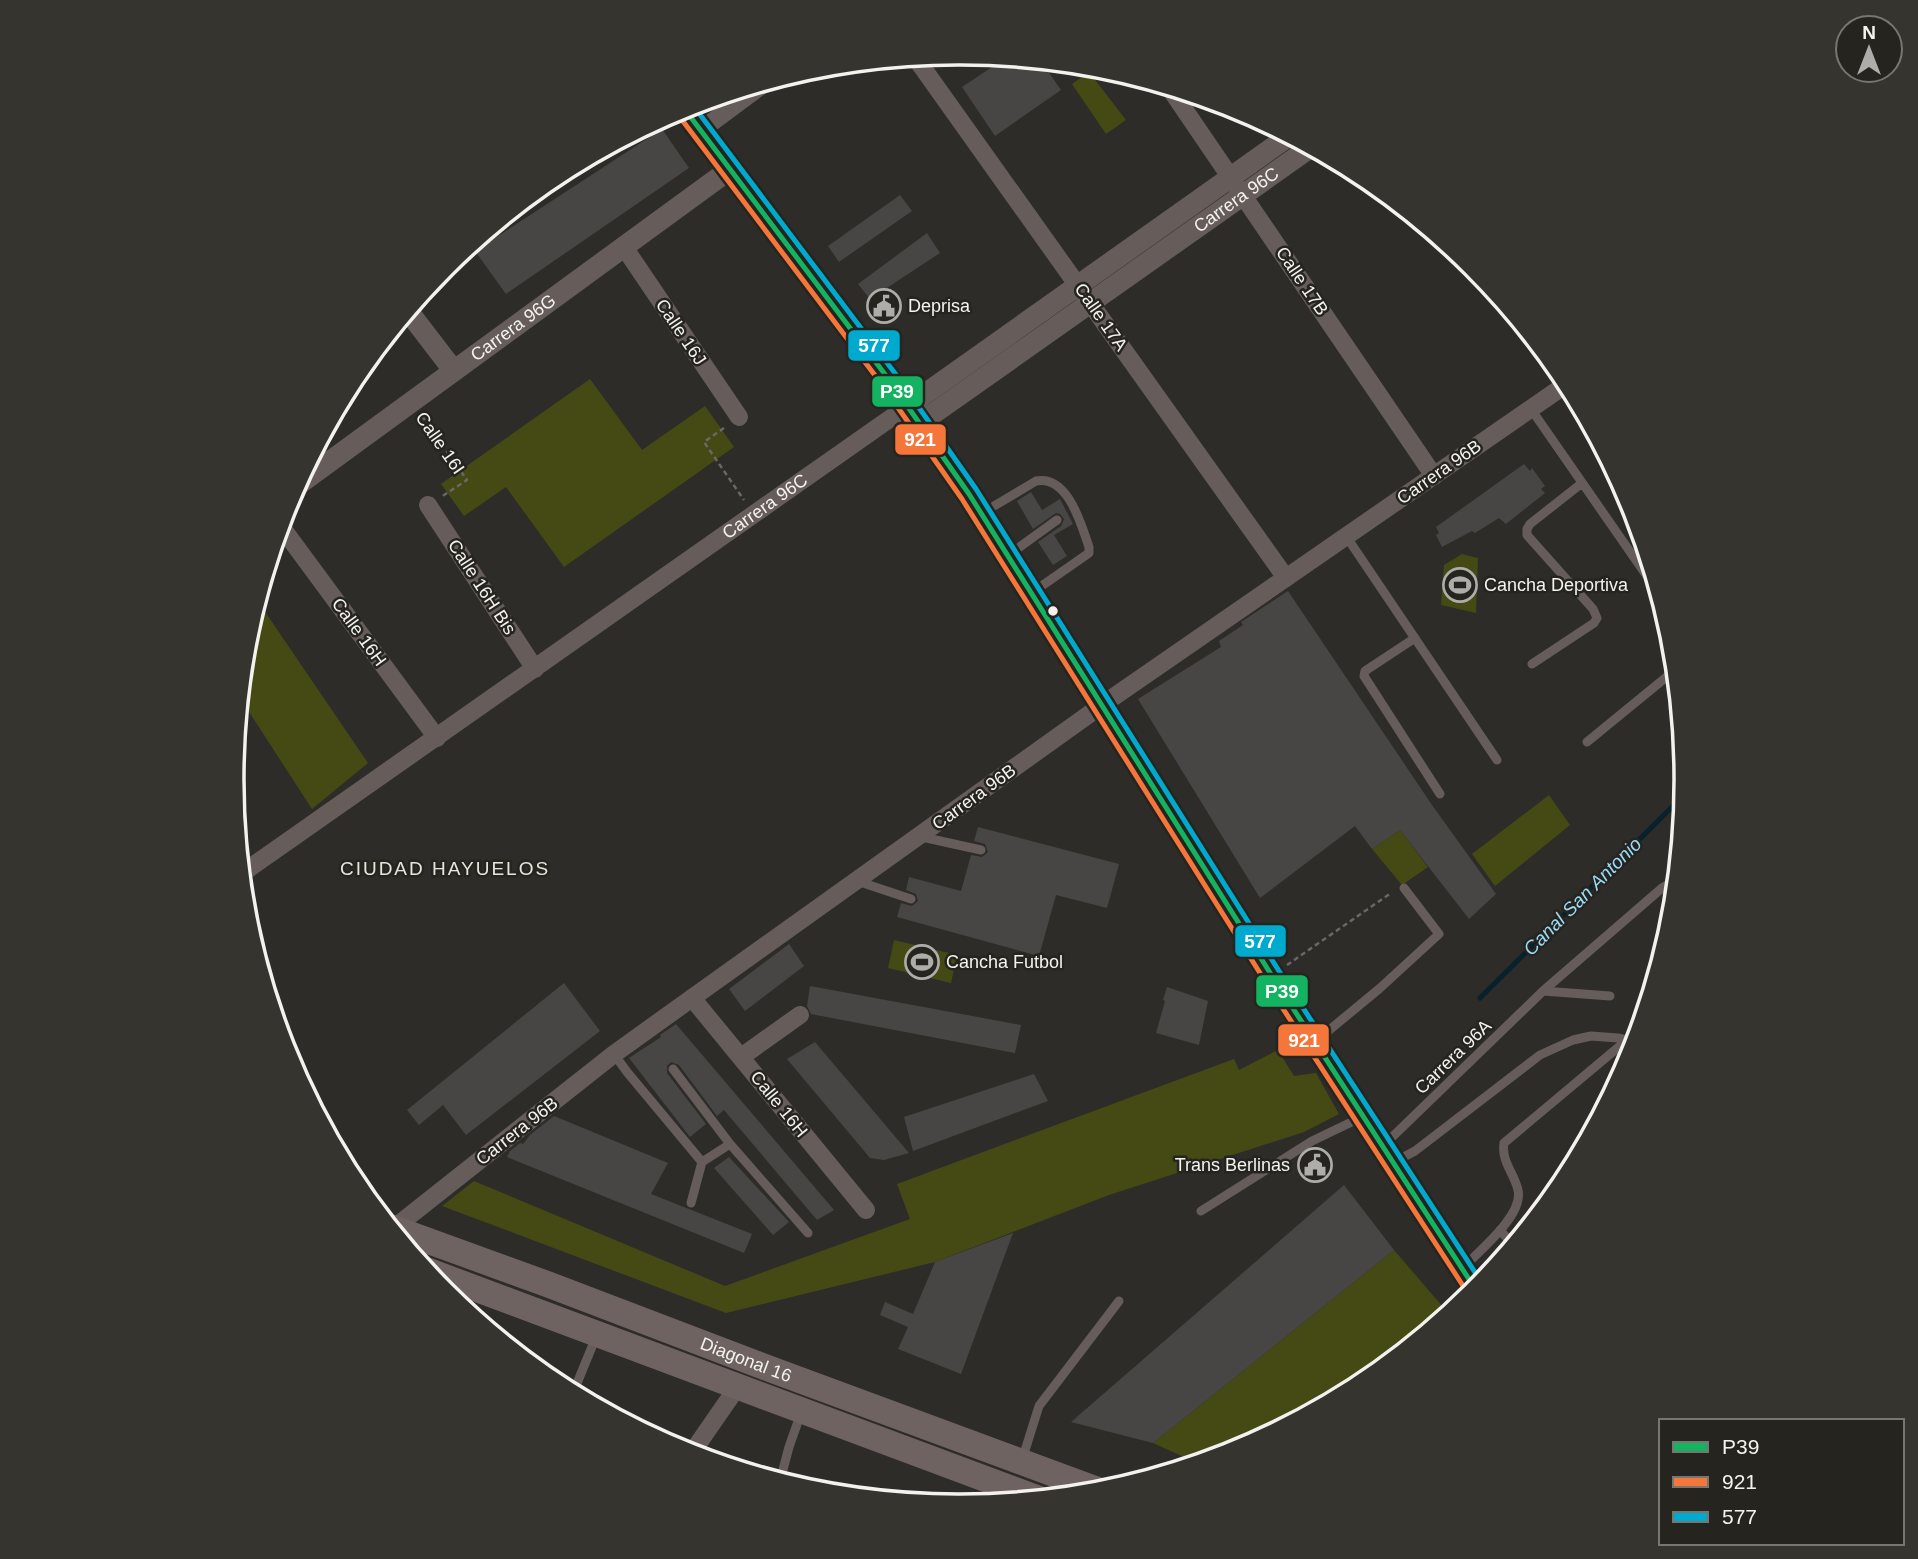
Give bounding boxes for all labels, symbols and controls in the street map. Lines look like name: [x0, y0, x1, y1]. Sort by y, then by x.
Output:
north arrow: [1834, 14, 1904, 84]
text: N: [1862, 22, 1876, 43]
street label: Carrera 96C: [1190, 163, 1282, 237]
street label: Calle 17B: [1272, 243, 1332, 319]
street label: Calle 17A: [1070, 279, 1132, 355]
public building icon: Deprisa: [865, 287, 903, 325]
street label: Carrera 96G: [467, 290, 559, 365]
street label: Calle 16J: [652, 295, 710, 369]
place label: Deprisa: [908, 296, 971, 316]
line badge: 577: [847, 329, 901, 362]
text: 577: [858, 335, 890, 356]
line badge: P39: [871, 375, 924, 408]
text: P39: [880, 381, 914, 402]
street label: Calle 16I: [411, 408, 469, 478]
line badge: 921: [894, 423, 947, 456]
text: 921: [904, 429, 936, 450]
street label: Carrera 96B: [1393, 436, 1485, 508]
street label: Carrera 96C: [719, 470, 811, 543]
street label: Calle 16H Bis: [444, 536, 520, 638]
sports icon: Cancha Deportiva: [1441, 566, 1479, 604]
place label: Cancha Deportiva: [1484, 575, 1629, 595]
street label: Calle 16H: [328, 594, 390, 670]
unlabelled marker: [1046, 604, 1060, 618]
street label: Carrera 96B: [928, 760, 1020, 834]
water label: Canal San Antonio: [1519, 833, 1646, 960]
district label: CIUDAD HAYUELOS: [340, 858, 550, 879]
line badge: 577: [1234, 924, 1287, 958]
text: 577: [1244, 931, 1276, 952]
sports icon: Cancha Futbol: [903, 943, 941, 981]
place label: Cancha Futbol: [946, 952, 1063, 972]
line badge: P39: [1255, 974, 1309, 1008]
text: P39: [1265, 981, 1299, 1002]
street label: Carrera 96A: [1411, 1016, 1495, 1098]
line badge: 921: [1277, 1023, 1330, 1057]
text: 921: [1288, 1030, 1320, 1051]
street label: Calle 16H: [746, 1067, 812, 1141]
street label: Carrera 96B: [472, 1093, 562, 1169]
public building icon: Trans Berlinas: [1296, 1146, 1334, 1184]
place label: Trans Berlinas: [1175, 1155, 1290, 1175]
street label: Diagonal 16: [698, 1333, 794, 1386]
legend: [1659, 1419, 1904, 1545]
text: P39: [1722, 1435, 1759, 1458]
text: 921: [1722, 1470, 1757, 1493]
text: 577: [1722, 1505, 1757, 1528]

